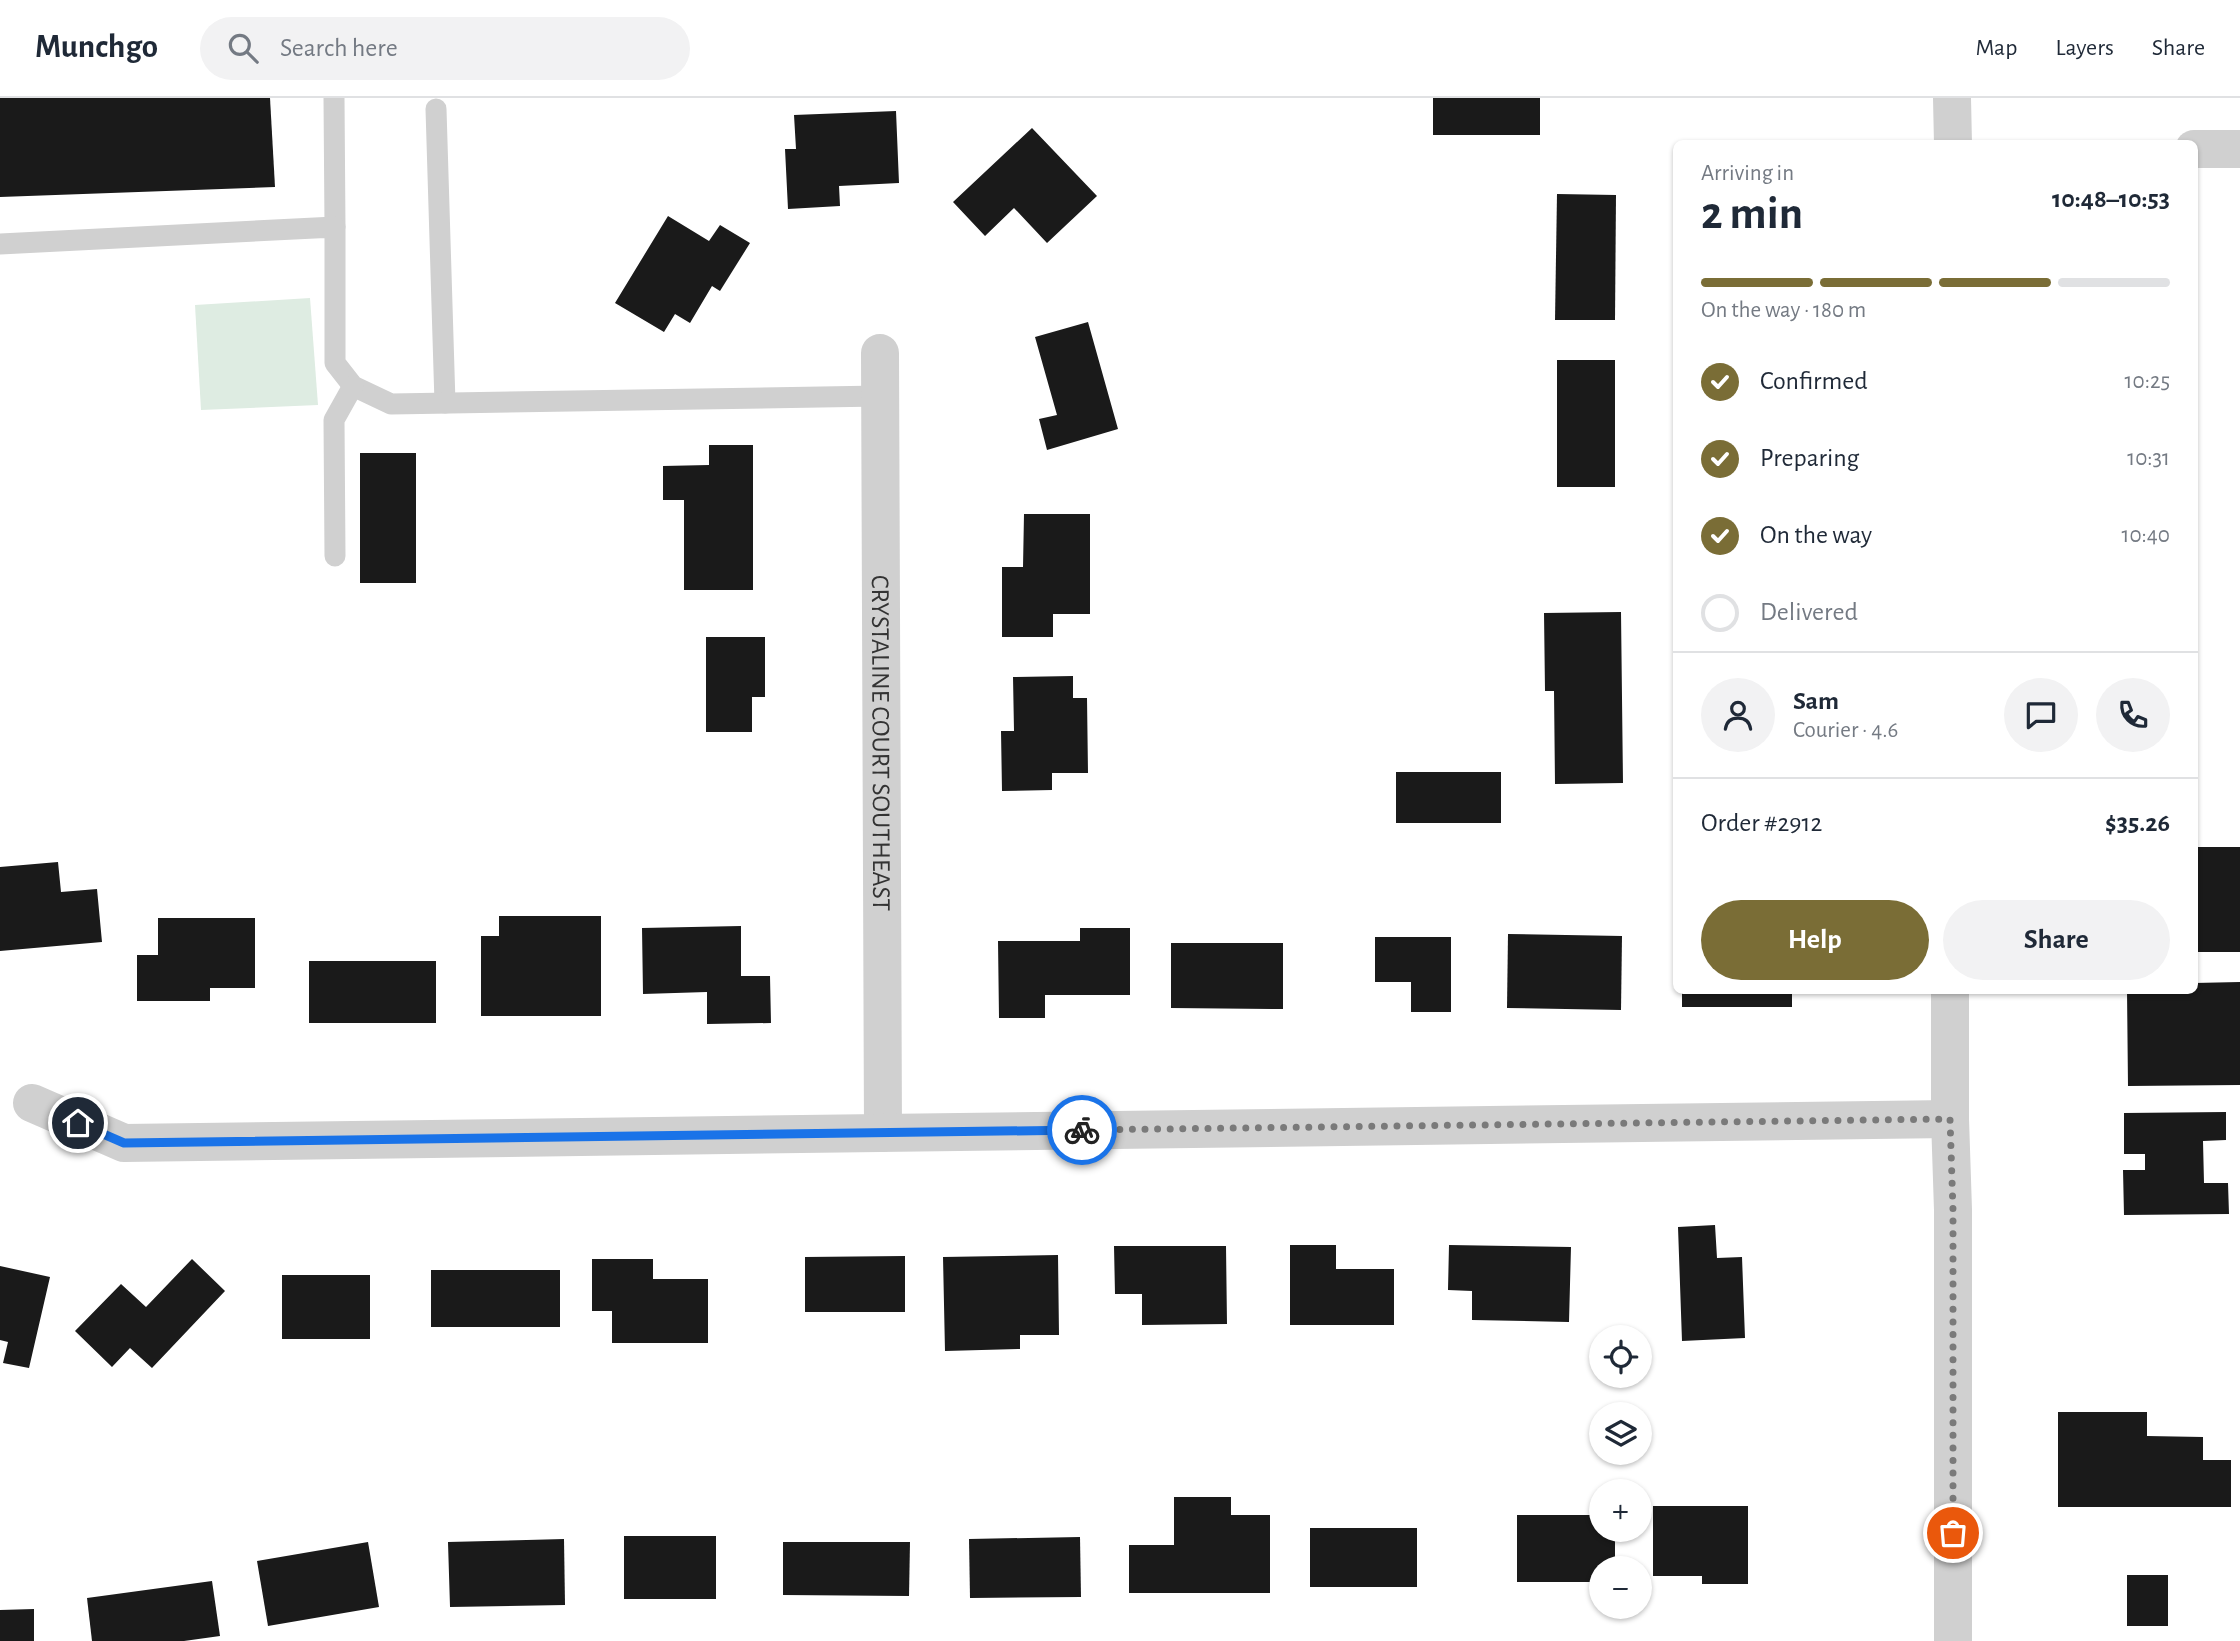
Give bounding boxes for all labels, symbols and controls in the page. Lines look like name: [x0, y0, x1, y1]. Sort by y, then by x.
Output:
search box: [200, 17, 690, 80]
icon: search: [224, 29, 262, 67]
text: Munchgo: [35, 31, 158, 64]
text: Search here: [280, 35, 398, 61]
text: Map: [1975, 36, 2017, 60]
text: Layers: [2055, 36, 2114, 60]
text: Share: [2152, 36, 2205, 60]
text: Arriving in: [1701, 162, 1794, 185]
text: 10:48–10:53: [2052, 186, 2170, 212]
text: 2 min: [1701, 191, 1803, 237]
text: On the way · 180 m: [1701, 299, 1866, 322]
icon: check: [1701, 363, 1739, 401]
text: Confirmed: [1760, 368, 1868, 394]
text: 10:25: [2125, 370, 2170, 393]
icon: check: [1701, 440, 1739, 478]
text: Preparing: [1760, 445, 1859, 471]
text: 10:31: [2127, 447, 2170, 470]
icon: check: [1701, 517, 1739, 555]
text: On the way: [1760, 522, 1872, 548]
text: 10:40: [2121, 524, 2170, 547]
street label: CRYSTALINE COURT SOUTHEAST: [867, 575, 894, 911]
text: Delivered: [1760, 599, 1858, 625]
button: person: [1701, 678, 1775, 752]
button: chat: [2004, 678, 2078, 752]
button: phone: [2096, 678, 2170, 752]
text: Sam: [1793, 688, 1839, 714]
text: Courier · 4.6: [1793, 719, 1898, 742]
text: Order #2912: [1701, 810, 1822, 836]
text: $35.26: [2105, 810, 2170, 836]
button: Help: [1701, 900, 1929, 980]
button: Share: [1943, 900, 2170, 980]
pin: [48, 1093, 108, 1153]
courier: [1047, 1095, 1117, 1165]
icon: home: [59, 1104, 97, 1142]
icon: bike: [1063, 1111, 1101, 1149]
map controls: [1589, 1325, 1652, 1619]
button: locate: [1589, 1325, 1652, 1388]
button: layers: [1589, 1402, 1652, 1465]
button: +: [1589, 1479, 1652, 1542]
pin: [1923, 1503, 1983, 1563]
icon: bag: [1934, 1514, 1972, 1552]
button: −: [1589, 1556, 1652, 1619]

